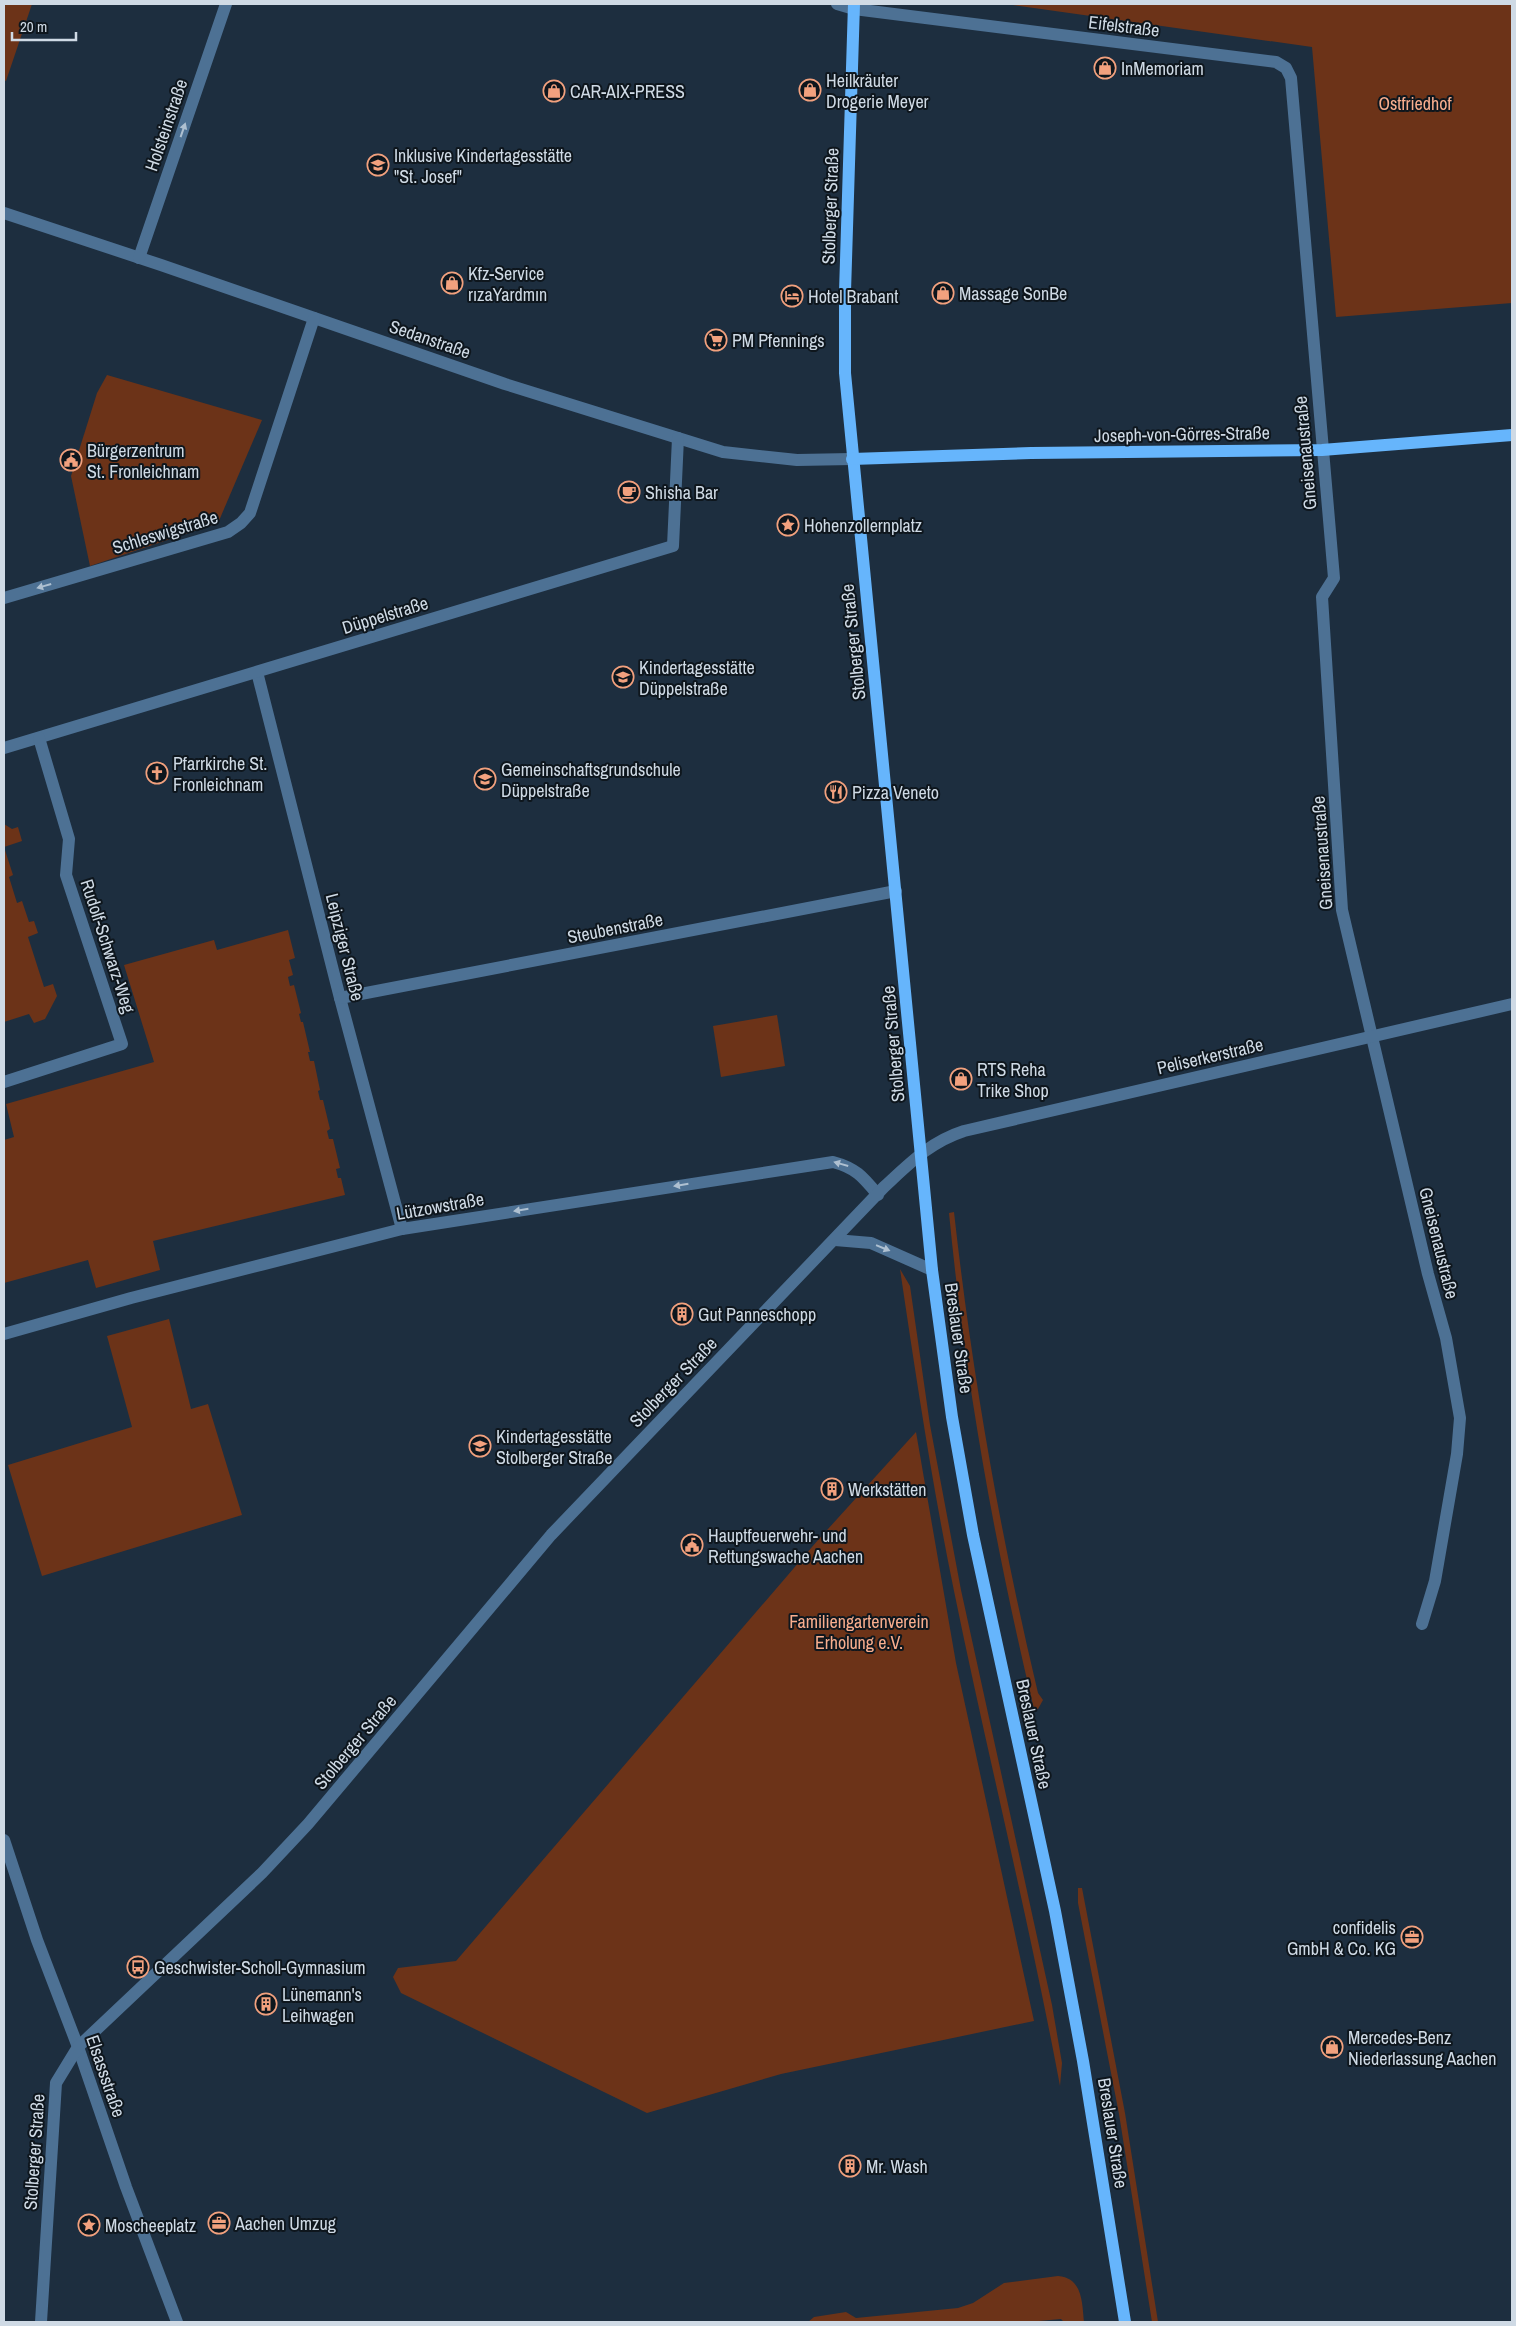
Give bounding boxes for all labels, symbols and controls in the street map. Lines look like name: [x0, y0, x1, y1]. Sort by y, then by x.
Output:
street label: Eifelstraße: [1087, 9, 1161, 43]
scale bar: [12, 10, 76, 42]
text: 20 m: [20, 16, 47, 37]
shop icon: InMemoriam: [1093, 56, 1117, 80]
place label: InMemoriam: [1121, 56, 1204, 81]
place label: Heilkräuter Drogerie Meyer: [826, 68, 929, 114]
street label: Holsteinstraße: [139, 76, 193, 174]
shop icon: Heilkräuter Drogerie Meyer: [798, 78, 822, 102]
shop icon: CAR-AIX-PRESS: [542, 79, 566, 103]
place label: CAR-AIX-PRESS: [570, 79, 685, 104]
park label: Ostfriedhof: [1378, 91, 1452, 116]
one-way arrow: [180, 123, 187, 138]
place label: Inklusive Kindertagesstätte "St. Josef": [394, 143, 572, 189]
street label: Stolberger Straße: [815, 147, 845, 265]
school or university icon: Inklusive Kindertagesstätte "St. Josef": [366, 153, 390, 177]
place label: Kfz-Service rızaYardmın: [468, 261, 547, 307]
shop icon: Kfz-Service rızaYardmın: [440, 271, 464, 295]
shop icon: Massage SonBe: [931, 281, 955, 305]
place label: Massage SonBe: [959, 281, 1067, 306]
hotel icon: Hotel Brabant: [780, 284, 804, 308]
place label: Hotel Brabant: [808, 284, 898, 309]
street label: Sedanstraße: [386, 313, 474, 365]
supermarket icon: PM Pfennings: [704, 328, 728, 352]
place label: PM Pfennings: [732, 328, 825, 353]
street label: Gneisenaustraße: [1288, 395, 1322, 511]
street label: Joseph-von-Görres-Straße: [1094, 420, 1270, 448]
place label: Bürgerzentrum St. Fronleichnam: [87, 438, 199, 484]
public building icon: Bürgerzentrum St. Fronleichnam: [59, 448, 83, 472]
cafe icon: Shisha Bar: [617, 480, 641, 504]
place label: Shisha Bar: [645, 480, 718, 505]
street label: Schleswigstraße: [109, 504, 221, 560]
place icon: Hohenzollernplatz: [776, 513, 800, 537]
place label: Hohenzollernplatz: [804, 513, 922, 538]
one-way arrow: [37, 583, 52, 591]
street label: Stolberger Straße: [834, 583, 872, 701]
street label: Düppelstraße: [339, 590, 431, 640]
place label: Kindertagesstätte Düppelstraße: [639, 655, 755, 701]
school or university icon: Kindertagesstätte Düppelstraße: [611, 665, 635, 689]
place label: Pfarrkirche St. Fronleichnam: [173, 751, 267, 797]
place label: Gemeinschaftsgrundschule Düppelstraße: [501, 757, 681, 803]
church icon: Pfarrkirche St. Fronleichnam: [145, 761, 169, 785]
school or university icon: Gemeinschaftsgrundschule Düppelstraße: [473, 767, 497, 791]
restaurant icon: Pizza Veneto: [824, 780, 848, 804]
place label: Pizza Veneto: [852, 780, 939, 805]
street label: Gneisenaustraße: [1306, 795, 1338, 911]
street label: Rudolf-Schwarz-Weg: [75, 876, 142, 1017]
street label: Leipziger Straße: [320, 891, 370, 1003]
street label: Steubenstraße: [565, 906, 665, 950]
street label: Stolberger Straße: [875, 985, 911, 1103]
street label: Peliserkerstraße: [1154, 1032, 1266, 1080]
place label: RTS Reha Trike Shop: [977, 1057, 1049, 1103]
shop icon: RTS Reha Trike Shop: [949, 1067, 973, 1091]
one-way arrow: [834, 1160, 849, 1168]
one-way arrow: [673, 1181, 689, 1189]
street label: Gneisenaustraße: [1413, 1185, 1465, 1301]
street label: Lützowstraße: [394, 1186, 486, 1226]
one-way arrow: [512, 1207, 528, 1215]
one-way arrow: [875, 1244, 890, 1252]
street label: Breslauer Straße: [939, 1281, 979, 1395]
building icon: Gut Panneschopp: [670, 1302, 694, 1326]
place label: Gut Panneschopp: [698, 1302, 816, 1327]
street label: Stolberger Straße: [624, 1331, 722, 1433]
place label: Kindertagesstätte Stolberger Straße: [496, 1424, 613, 1470]
school or university icon: Kindertagesstätte Stolberger Straße: [468, 1434, 492, 1458]
building icon: Werkstätten: [820, 1477, 844, 1501]
place label: Werkstätten: [848, 1477, 927, 1502]
place label: Hauptfeuerwehr- und Rettungswache Aachen: [708, 1523, 863, 1569]
public building icon: Hauptfeuerwehr- und Rettungswache Aachen: [680, 1533, 704, 1557]
park label: Familiengartenverein Erholung e.V.: [789, 1609, 929, 1655]
street label: Breslauer Straße: [1010, 1677, 1058, 1791]
street label: Stolberger Straße: [308, 1689, 402, 1795]
place label: confidelis GmbH & Co. KG: [1287, 1915, 1396, 1961]
office icon: confidelis GmbH & Co. KG: [1400, 1925, 1424, 1949]
bus stop icon: Geschwister-Scholl-Gymnasium: [126, 1955, 150, 1979]
place label: Geschwister-Scholl-Gymnasium: [154, 1955, 366, 1980]
place label: Lünemann's Leihwagen: [282, 1982, 362, 2028]
building icon: Lünemann's Leihwagen: [254, 1992, 278, 2016]
place label: Mercedes-Benz Niederlassung Aachen: [1348, 2025, 1497, 2071]
street label: Elsassstraße: [80, 2032, 132, 2120]
shop icon: Mercedes-Benz Niederlassung Aachen: [1320, 2035, 1344, 2059]
street label: Breslauer Straße: [1092, 2076, 1134, 2190]
street label: Stolberger Straße: [17, 2093, 51, 2211]
building icon: Mr. Wash: [838, 2154, 862, 2178]
place label: Mr. Wash: [866, 2154, 928, 2179]
office icon: Aachen Umzug: [207, 2211, 231, 2235]
place label: Aachen Umzug: [234, 2211, 337, 2236]
place icon: Moscheeplatz: [77, 2213, 101, 2237]
place label: Moscheeplatz: [105, 2213, 196, 2238]

